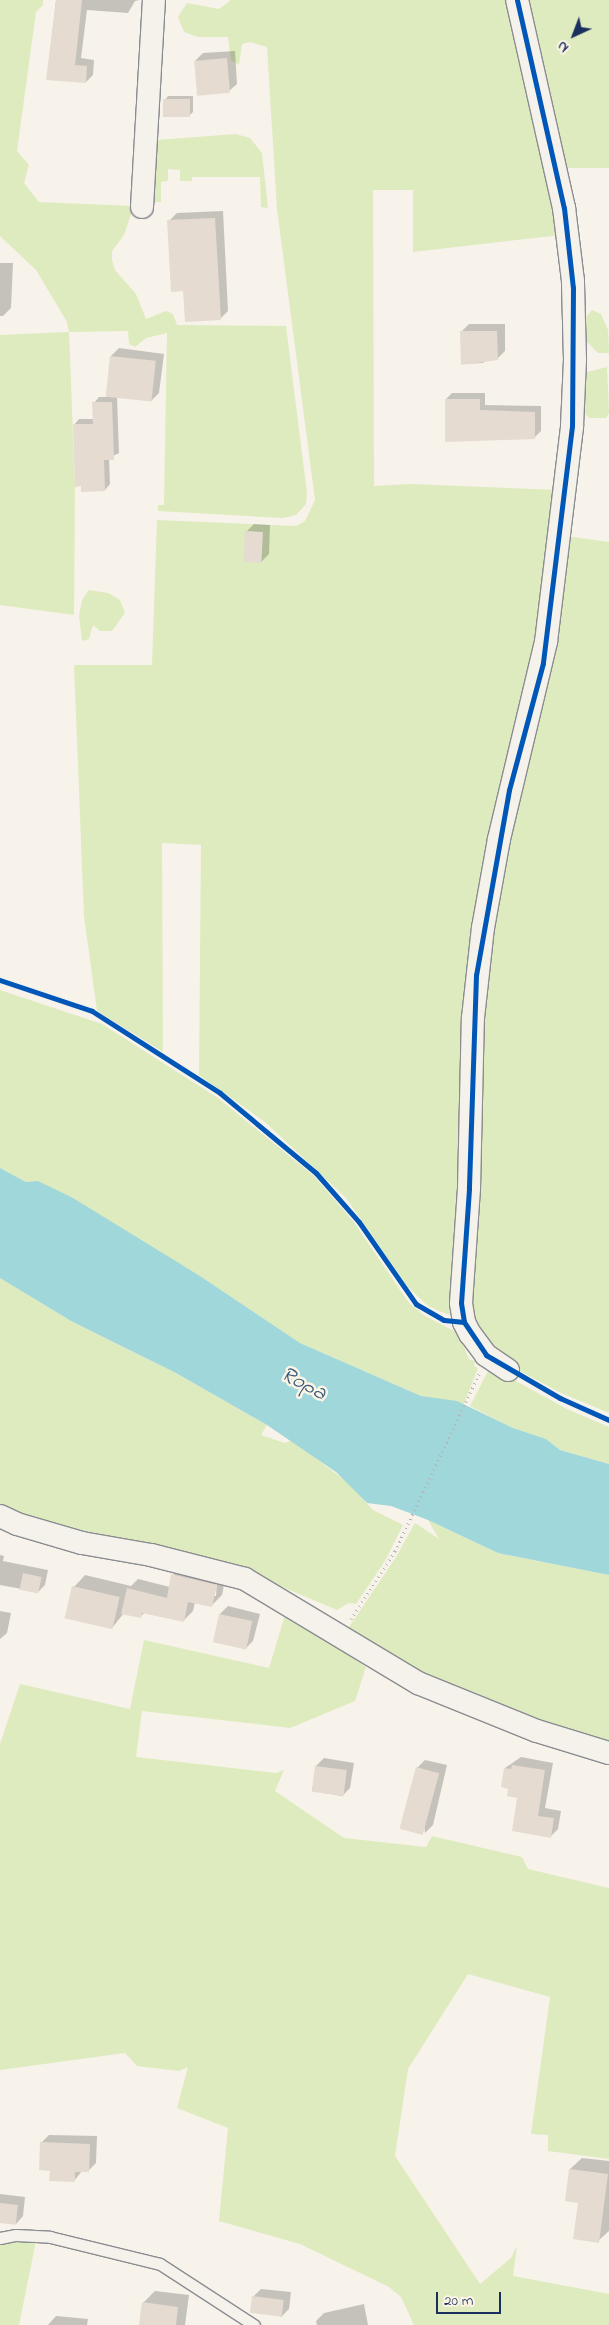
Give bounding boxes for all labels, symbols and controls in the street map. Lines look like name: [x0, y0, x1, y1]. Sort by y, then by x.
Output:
north arrow: [549, 10, 599, 60]
text: N: [553, 35, 574, 57]
water label: Ropa: [276, 1362, 330, 1408]
scale bar: [439, 2282, 504, 2314]
text: 20 m: [444, 2290, 473, 2312]

